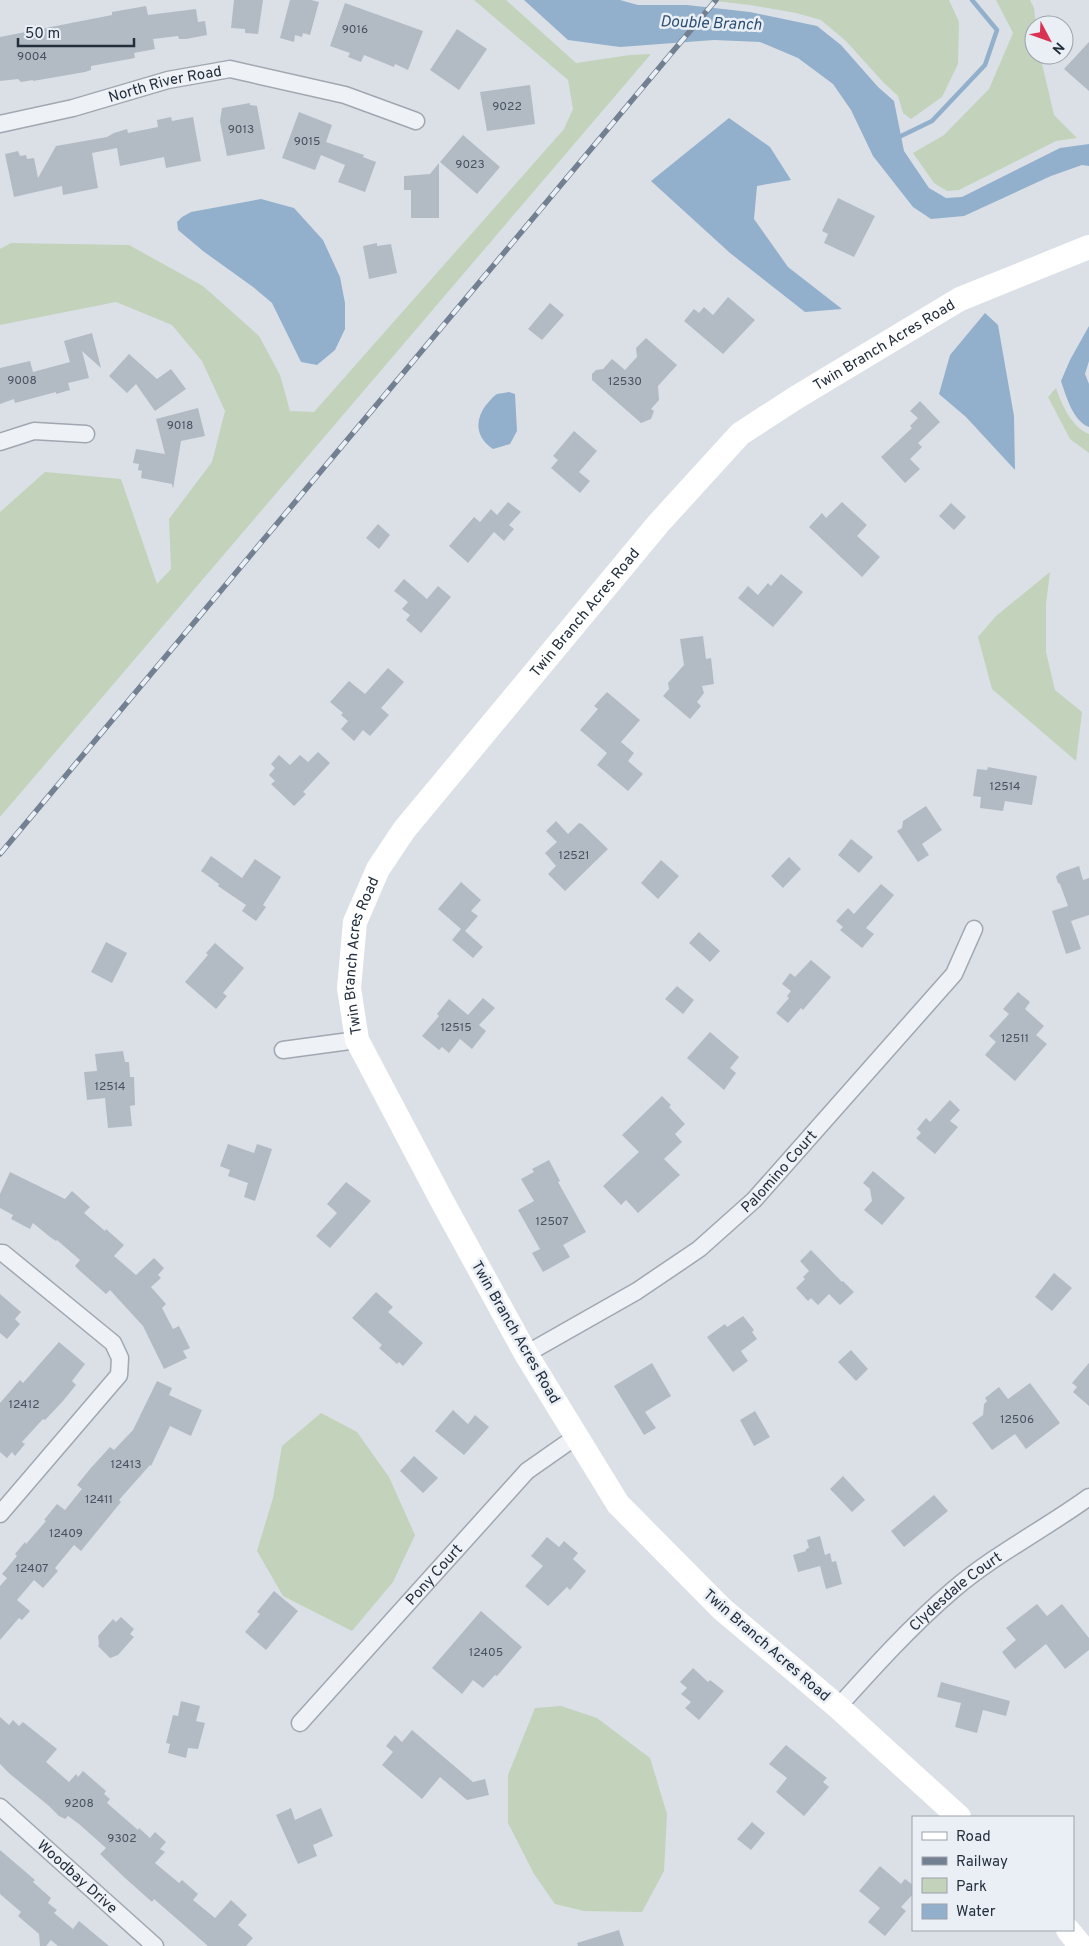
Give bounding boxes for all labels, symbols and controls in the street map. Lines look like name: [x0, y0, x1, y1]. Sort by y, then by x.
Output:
water label: Double Branch: [660, 12, 762, 36]
scale bar: [18, 15, 134, 47]
north arrow: [1024, 15, 1074, 65]
house number: 9016: [342, 22, 368, 38]
text: 50 m: [25, 25, 60, 44]
text: N: [1048, 38, 1067, 57]
house number: 9004: [17, 49, 47, 65]
street label: North River Road: [106, 63, 223, 108]
house number: 9022: [492, 99, 522, 115]
house number: 9013: [228, 122, 254, 138]
house number: 9015: [294, 134, 320, 150]
house number: 9023: [455, 157, 485, 173]
street label: Twin Branch Acres Road: [810, 296, 959, 396]
house number: 9008: [7, 373, 37, 389]
house number: 12530: [608, 374, 642, 390]
house number: 9018: [167, 418, 193, 434]
street label: Twin Branch Acres Road: [527, 545, 645, 682]
house number: 12514: [990, 779, 1020, 795]
house number: 12521: [558, 848, 590, 864]
street label: Twin Branch Acres Road: [341, 874, 384, 1036]
house number: 12515: [440, 1020, 472, 1036]
house number: 12511: [1001, 1031, 1029, 1047]
house number: 12514: [95, 1079, 125, 1095]
street label: Palomino Court: [738, 1127, 822, 1218]
house number: 12507: [536, 1214, 568, 1230]
street label: Twin Branch Acres Road: [466, 1258, 563, 1408]
house number: 12412: [9, 1397, 39, 1413]
house number: 12506: [1000, 1412, 1034, 1428]
house number: 12413: [111, 1457, 141, 1473]
house number: 12411: [85, 1492, 113, 1508]
house number: 12409: [49, 1526, 83, 1542]
street label: Pony Court: [402, 1541, 468, 1610]
street label: Clydesdale Court: [906, 1549, 1006, 1636]
house number: 12407: [16, 1561, 48, 1577]
street label: Twin Branch Acres Road: [699, 1586, 833, 1706]
house number: 12405: [469, 1645, 503, 1661]
house number: 9208: [64, 1796, 94, 1812]
legend: [912, 1816, 1074, 1931]
text: Road: [956, 1828, 991, 1847]
house number: 9302: [107, 1831, 137, 1847]
street label: Woodbay Drive: [32, 1837, 121, 1919]
text: Railway: [956, 1853, 1008, 1872]
text: Park: [956, 1878, 987, 1897]
text: Water: [956, 1903, 996, 1922]

